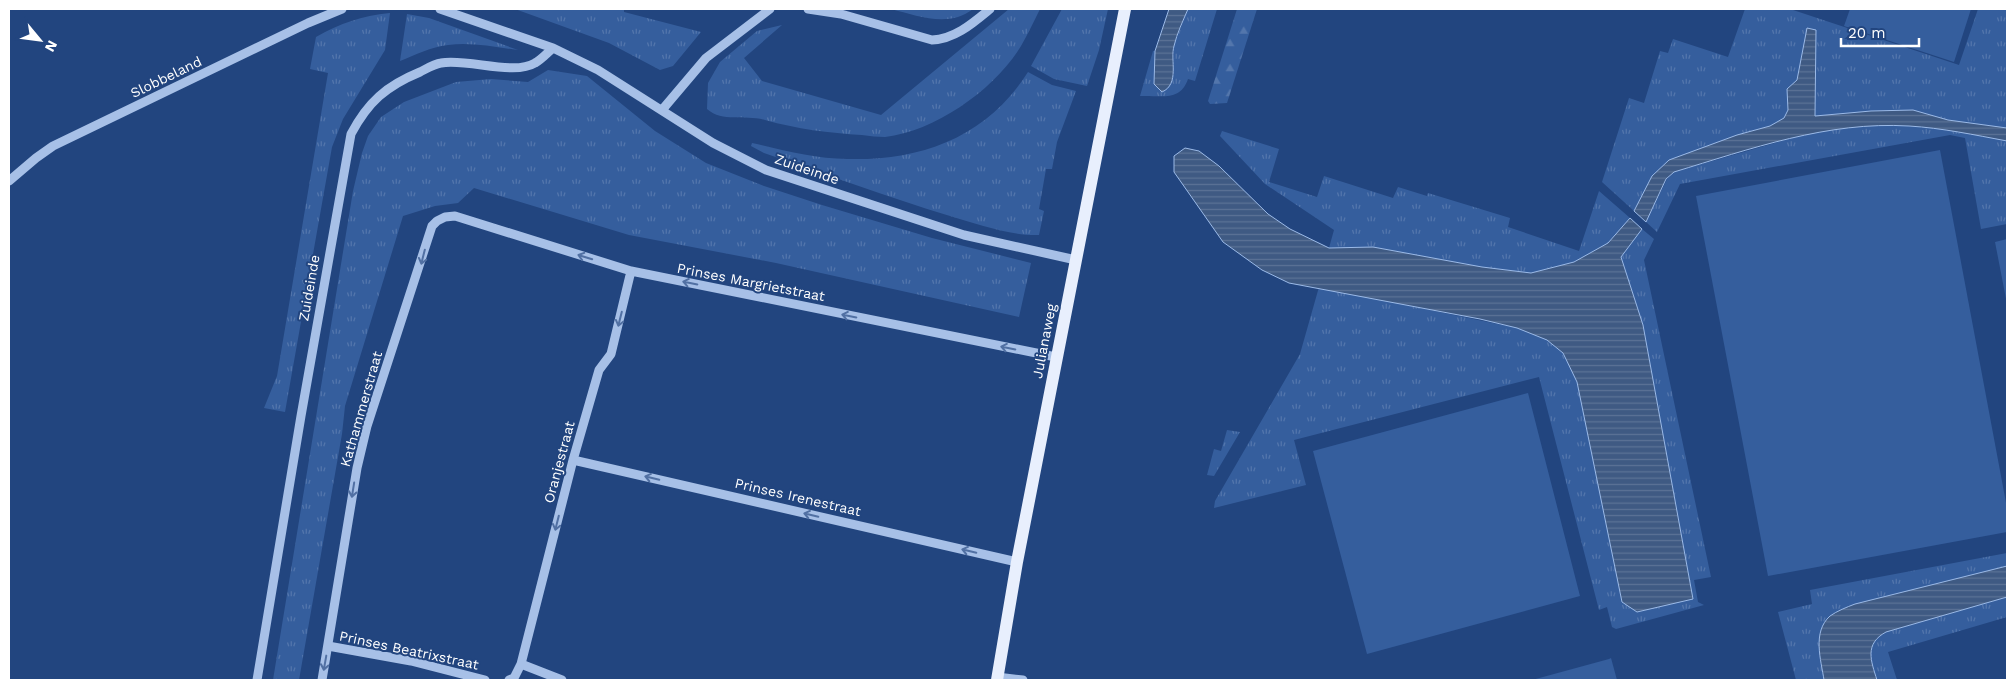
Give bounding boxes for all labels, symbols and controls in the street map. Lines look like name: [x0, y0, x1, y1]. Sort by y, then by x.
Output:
north arrow: [15, 15, 65, 65]
scale bar: [1841, 15, 1918, 47]
text: 20 m: [1848, 24, 1886, 42]
text: N: [42, 38, 61, 55]
street label: Slobbeland: [128, 53, 204, 101]
street label: Zuideinde: [773, 151, 841, 187]
one-way arrow: [418, 249, 427, 265]
one-way arrow: [577, 252, 593, 262]
street label: Zuideinde: [295, 254, 323, 322]
street label: Prinses Margrietstraat: [676, 260, 826, 304]
one-way arrow: [682, 278, 698, 288]
street label: Julianaweg: [1029, 302, 1059, 380]
one-way arrow: [615, 310, 624, 326]
one-way arrow: [841, 310, 857, 320]
one-way arrow: [1001, 343, 1017, 352]
street label: Kathammerstraat: [337, 349, 385, 469]
street label: Oranjestraat: [540, 419, 578, 505]
one-way arrow: [645, 473, 661, 482]
street label: Prinses Irenestraat: [733, 475, 863, 519]
one-way arrow: [348, 482, 358, 498]
one-way arrow: [803, 509, 819, 519]
one-way arrow: [552, 515, 561, 531]
one-way arrow: [962, 546, 978, 555]
street label: Prinses Beatrixstraat: [338, 627, 480, 673]
one-way arrow: [319, 655, 329, 671]

